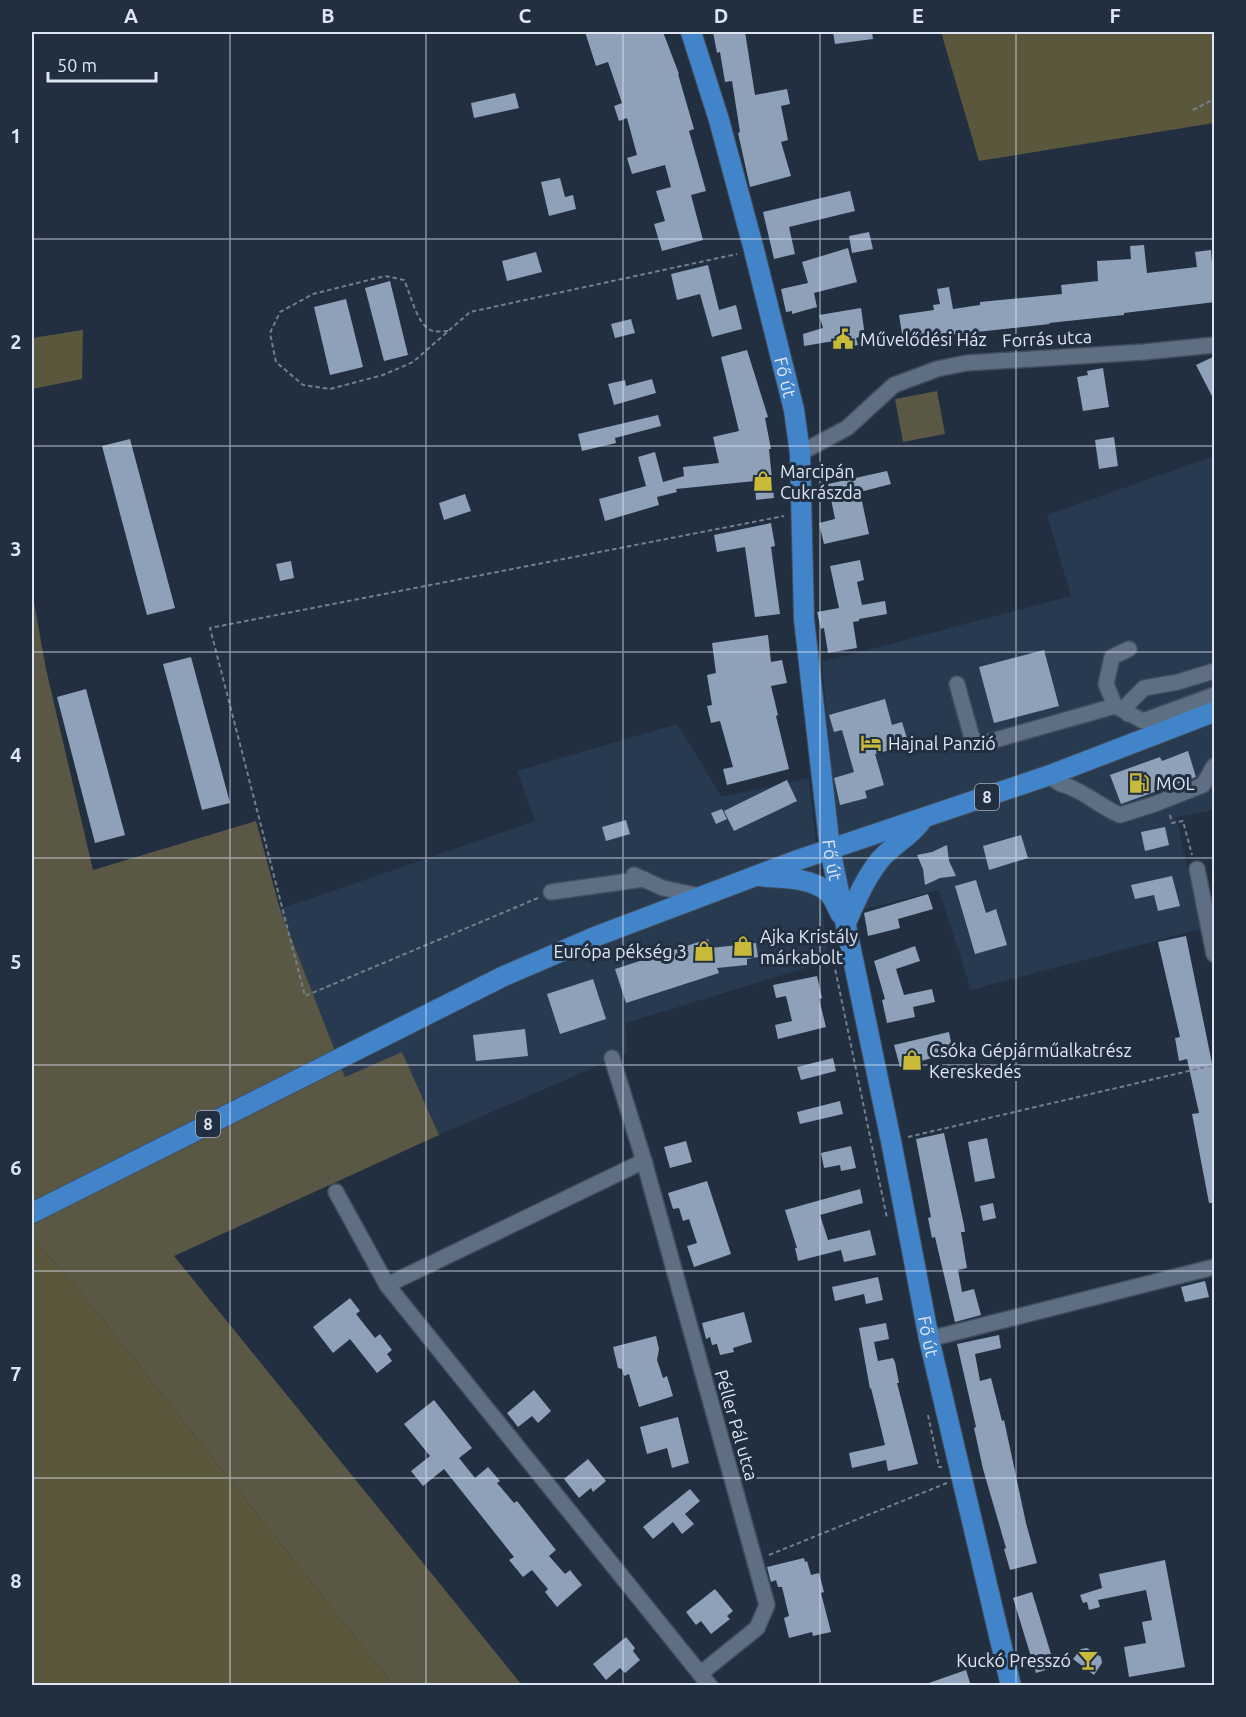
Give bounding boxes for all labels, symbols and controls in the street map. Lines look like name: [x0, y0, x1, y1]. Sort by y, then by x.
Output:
text: A: [124, 4, 138, 27]
text: B: [321, 4, 335, 27]
text: C: [519, 4, 532, 27]
text: D: [714, 4, 728, 27]
text: E: [912, 4, 924, 27]
text: F: [1109, 4, 1121, 27]
scale bar: [48, 45, 156, 83]
text: 50 m: [57, 55, 97, 75]
text: 1: [10, 124, 22, 147]
street label: Forrás utca: [1002, 326, 1092, 350]
public building icon: Művelődési Ház: [831, 327, 855, 351]
place label: Művelődési Ház: [860, 329, 987, 349]
text: 2: [10, 330, 22, 353]
street label: Fő út: [771, 355, 801, 400]
place label: Marcipán Cukrászda: [780, 461, 862, 502]
shop icon: Marcipán Cukrászda: [751, 469, 775, 493]
text: 3: [10, 537, 22, 560]
hotel icon: Hajnal Panzió: [859, 731, 883, 755]
place label: Hajnal Panzió: [888, 733, 996, 753]
text: 4: [10, 743, 22, 766]
fuel station icon: MOL: [1127, 771, 1151, 795]
place label: MOL: [1156, 773, 1195, 793]
road number: 8: [975, 784, 999, 810]
street label: Fő út: [819, 838, 846, 882]
place label: Ajka Kristály márkabolt: [760, 926, 858, 967]
shop icon: Ajka Kristály márkabolt: [731, 934, 755, 958]
shop icon: Európa pékség 3: [692, 939, 716, 963]
place label: Európa pékség 3: [554, 941, 687, 961]
text: 5: [10, 950, 22, 973]
place label: Csóka Gépjárműalkatrész Kereskedés: [929, 1040, 1132, 1081]
shop icon: Csóka Gépjárműalkatrész Kereskedés: [900, 1048, 924, 1072]
road number: 8: [196, 1111, 220, 1137]
text: 6: [10, 1156, 22, 1179]
street label: Fő út: [915, 1314, 943, 1359]
text: 7: [10, 1362, 22, 1385]
street label: Péller Pál utca: [712, 1367, 762, 1483]
text: 8: [10, 1569, 22, 1592]
bar icon: Kuckó Presszó: [1076, 1648, 1100, 1672]
place label: Kuckó Presszó: [956, 1650, 1071, 1670]

